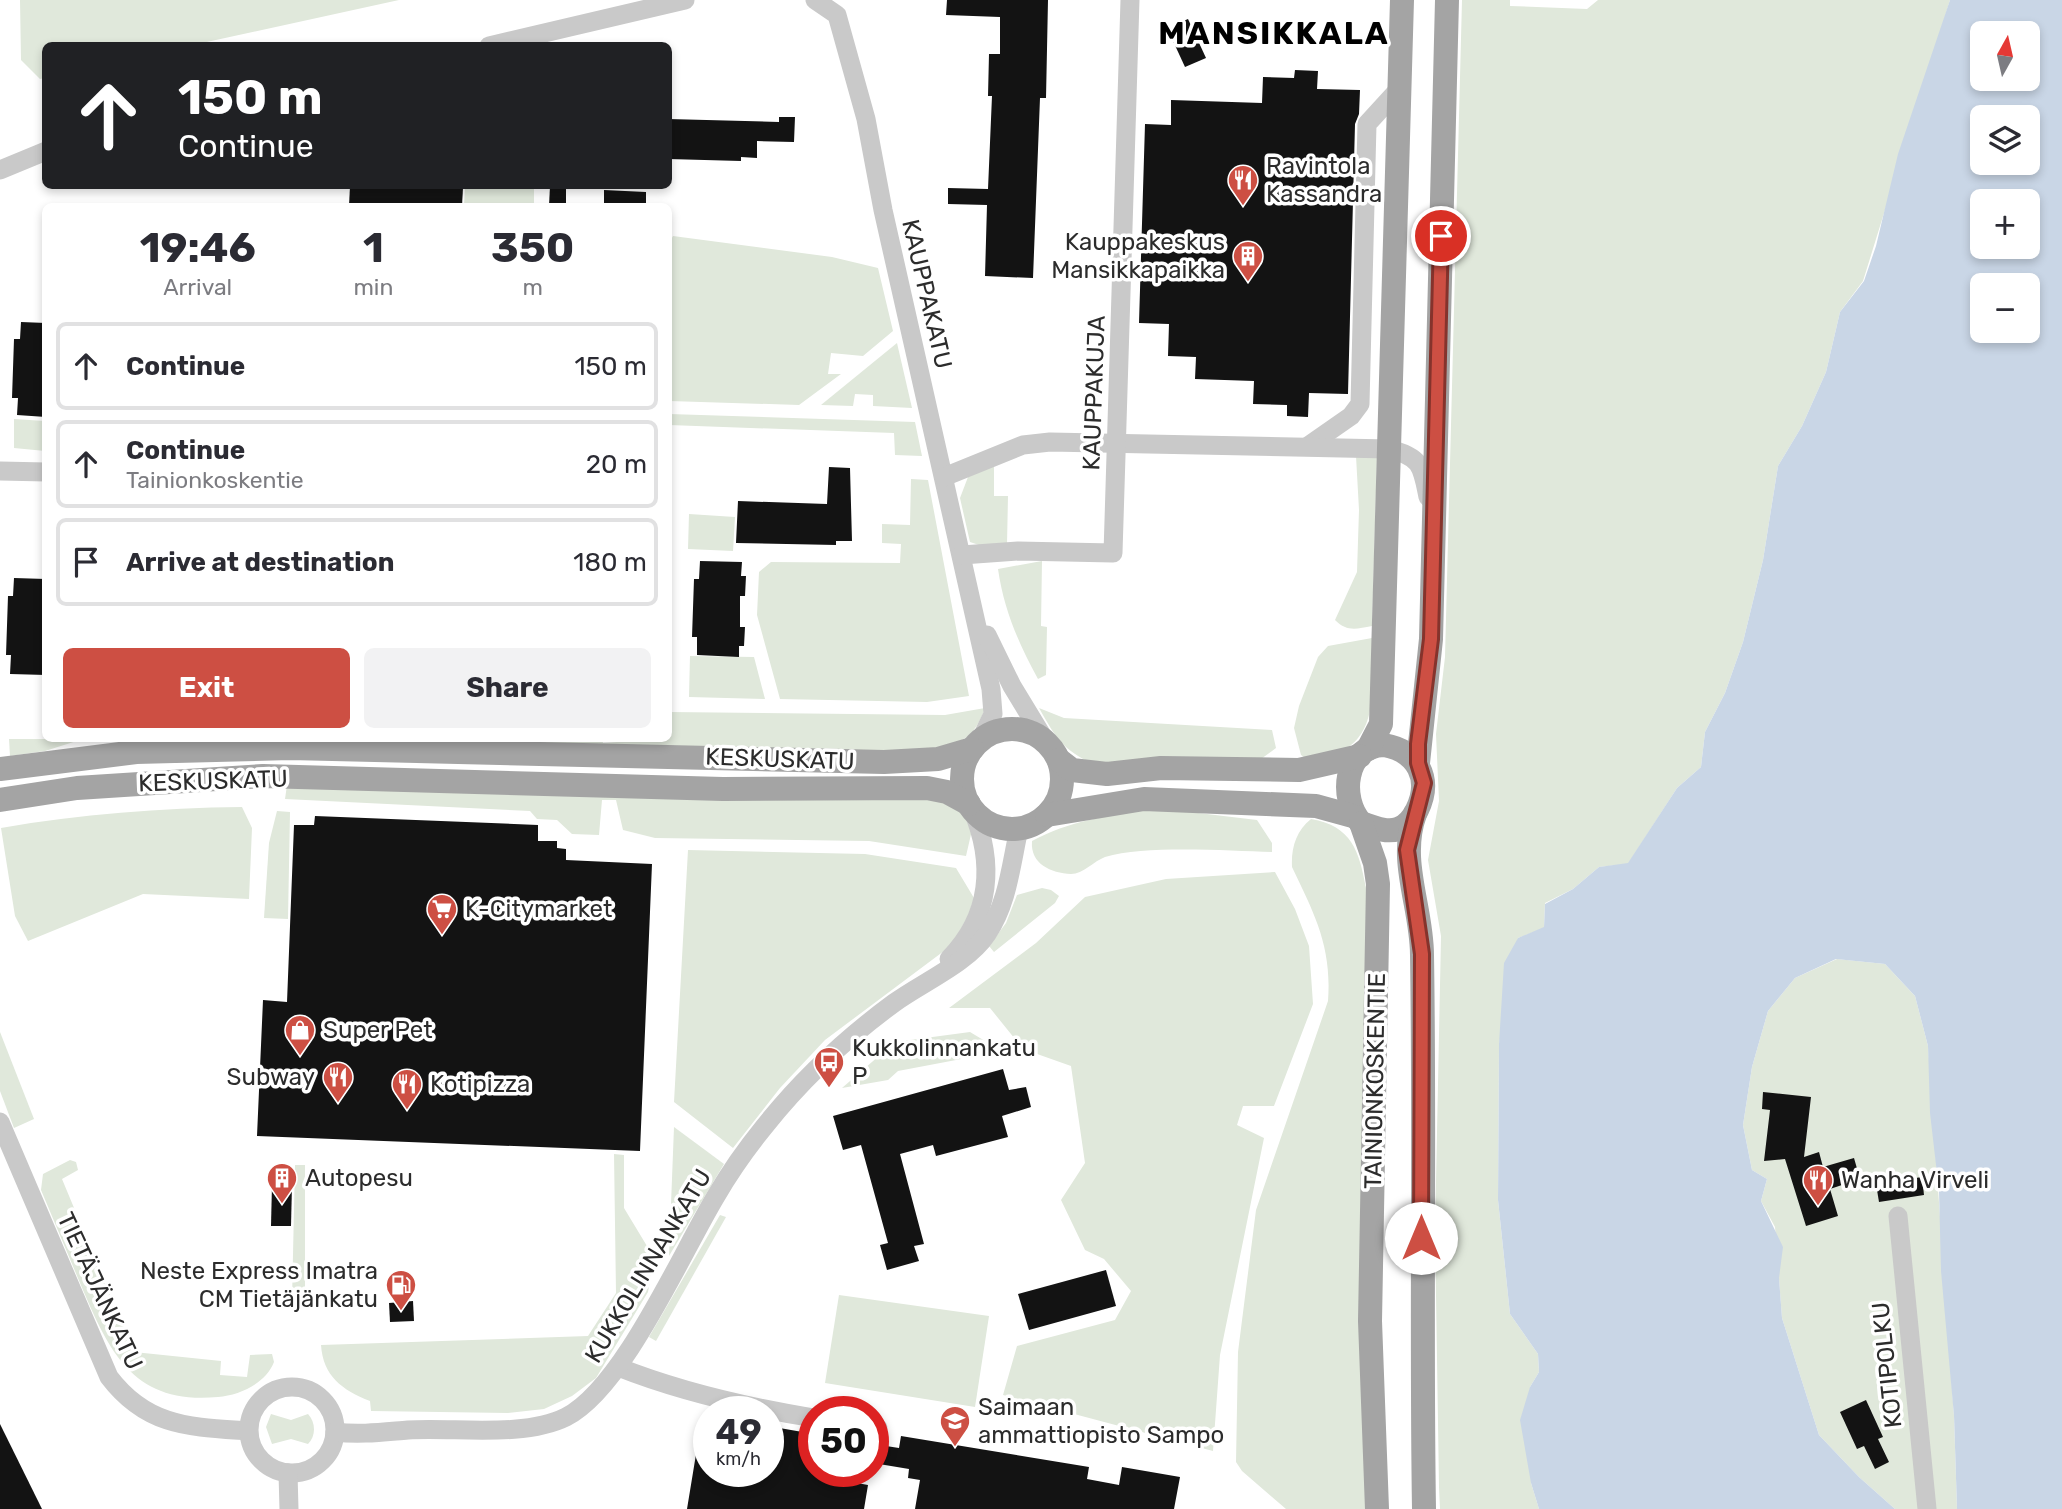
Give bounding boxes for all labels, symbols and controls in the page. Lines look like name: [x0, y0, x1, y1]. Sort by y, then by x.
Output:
district label: MANSIKKALA: [1158, 14, 1390, 52]
north arrow: [1970, 21, 2040, 91]
map controls: [1970, 21, 2040, 343]
text: 150 m: [178, 68, 323, 126]
icon: ahead: [63, 70, 154, 161]
button: layers: [1970, 105, 2040, 175]
text: Continue: [178, 127, 314, 165]
place label: Ravintola Kassandra: [1266, 152, 1382, 208]
restaurant icon: Ravintola Kassandra: [1226, 163, 1260, 207]
button: +: [1970, 189, 2040, 259]
pin: [1411, 206, 1471, 266]
street label: KAUPPAKATU: [896, 217, 958, 371]
icon: arrive: [1422, 217, 1460, 255]
text: 19:46: [140, 223, 256, 273]
text: 1: [363, 223, 384, 273]
text: 350: [491, 223, 574, 273]
place label: Kauppakeskus Mansikkapaikka: [1051, 228, 1225, 284]
building icon: Kauppakeskus Mansikkapaikka: [1231, 239, 1265, 283]
text: Arrival: [163, 273, 232, 301]
text: min: [353, 273, 393, 301]
text: m: [522, 273, 543, 301]
button: −: [1970, 273, 2040, 343]
street label: KAUPPAKUJA: [1077, 315, 1111, 471]
icon: ahead: [67, 347, 105, 385]
text: Continue: [126, 351, 245, 382]
text: 150 m: [574, 351, 647, 382]
text: Continue: [126, 435, 245, 466]
icon: ahead: [67, 445, 105, 483]
text: 20 m: [586, 449, 647, 480]
text: Tainionkoskentie: [126, 466, 304, 494]
icon: arrive: [67, 543, 105, 581]
text: Arrive at destination: [126, 547, 394, 578]
text: 180 m: [573, 547, 647, 578]
button: Exit: [63, 648, 350, 728]
button: Share: [364, 648, 651, 728]
street label: KESKUSKATU: [705, 742, 855, 776]
street label: KESKUSKATU: [138, 764, 288, 798]
supermarket icon: K-Citymarket: [425, 892, 459, 936]
place label: K-Citymarket: [465, 895, 612, 923]
street label: TAINIONKOSKENTIE: [1359, 973, 1391, 1189]
shop icon: Super Pet: [283, 1013, 317, 1057]
place label: Super Pet: [323, 1016, 433, 1044]
place label: Kukkolinnankatu P: [852, 1034, 1036, 1090]
bus stop icon: Kukkolinnankatu P: [812, 1045, 846, 1089]
restaurant icon: Subway: [321, 1060, 355, 1104]
place label: Subway: [227, 1063, 315, 1091]
restaurant icon: Kotipizza: [390, 1067, 424, 1111]
place label: Kotipizza: [430, 1070, 530, 1098]
building icon: Autopesu: [265, 1161, 299, 1205]
restaurant icon: Wanha Virveli: [1801, 1163, 1835, 1207]
place label: Autopesu: [305, 1164, 413, 1192]
street label: KUKKOLINNANKATU: [579, 1164, 717, 1368]
place label: Wanha Virveli: [1841, 1166, 1989, 1194]
position arrow: [1384, 1201, 1458, 1275]
street label: TIETÄJÄNKATU: [51, 1208, 149, 1374]
place label: Neste Express Imatra CM Tietäjänkatu: [140, 1257, 378, 1313]
fuel station icon: Neste Express Imatra CM Tietäjänkatu: [384, 1268, 418, 1312]
street label: KOTIPOLKU: [1866, 1301, 1908, 1429]
place label: Saimaan ammattiopisto Sampo: [978, 1393, 1224, 1449]
speed limit sign: 50: [798, 1396, 889, 1487]
school or university icon: Saimaan ammattiopisto Sampo: [938, 1404, 972, 1448]
text: 49: [715, 1411, 762, 1453]
text: km/h: [716, 1448, 761, 1470]

